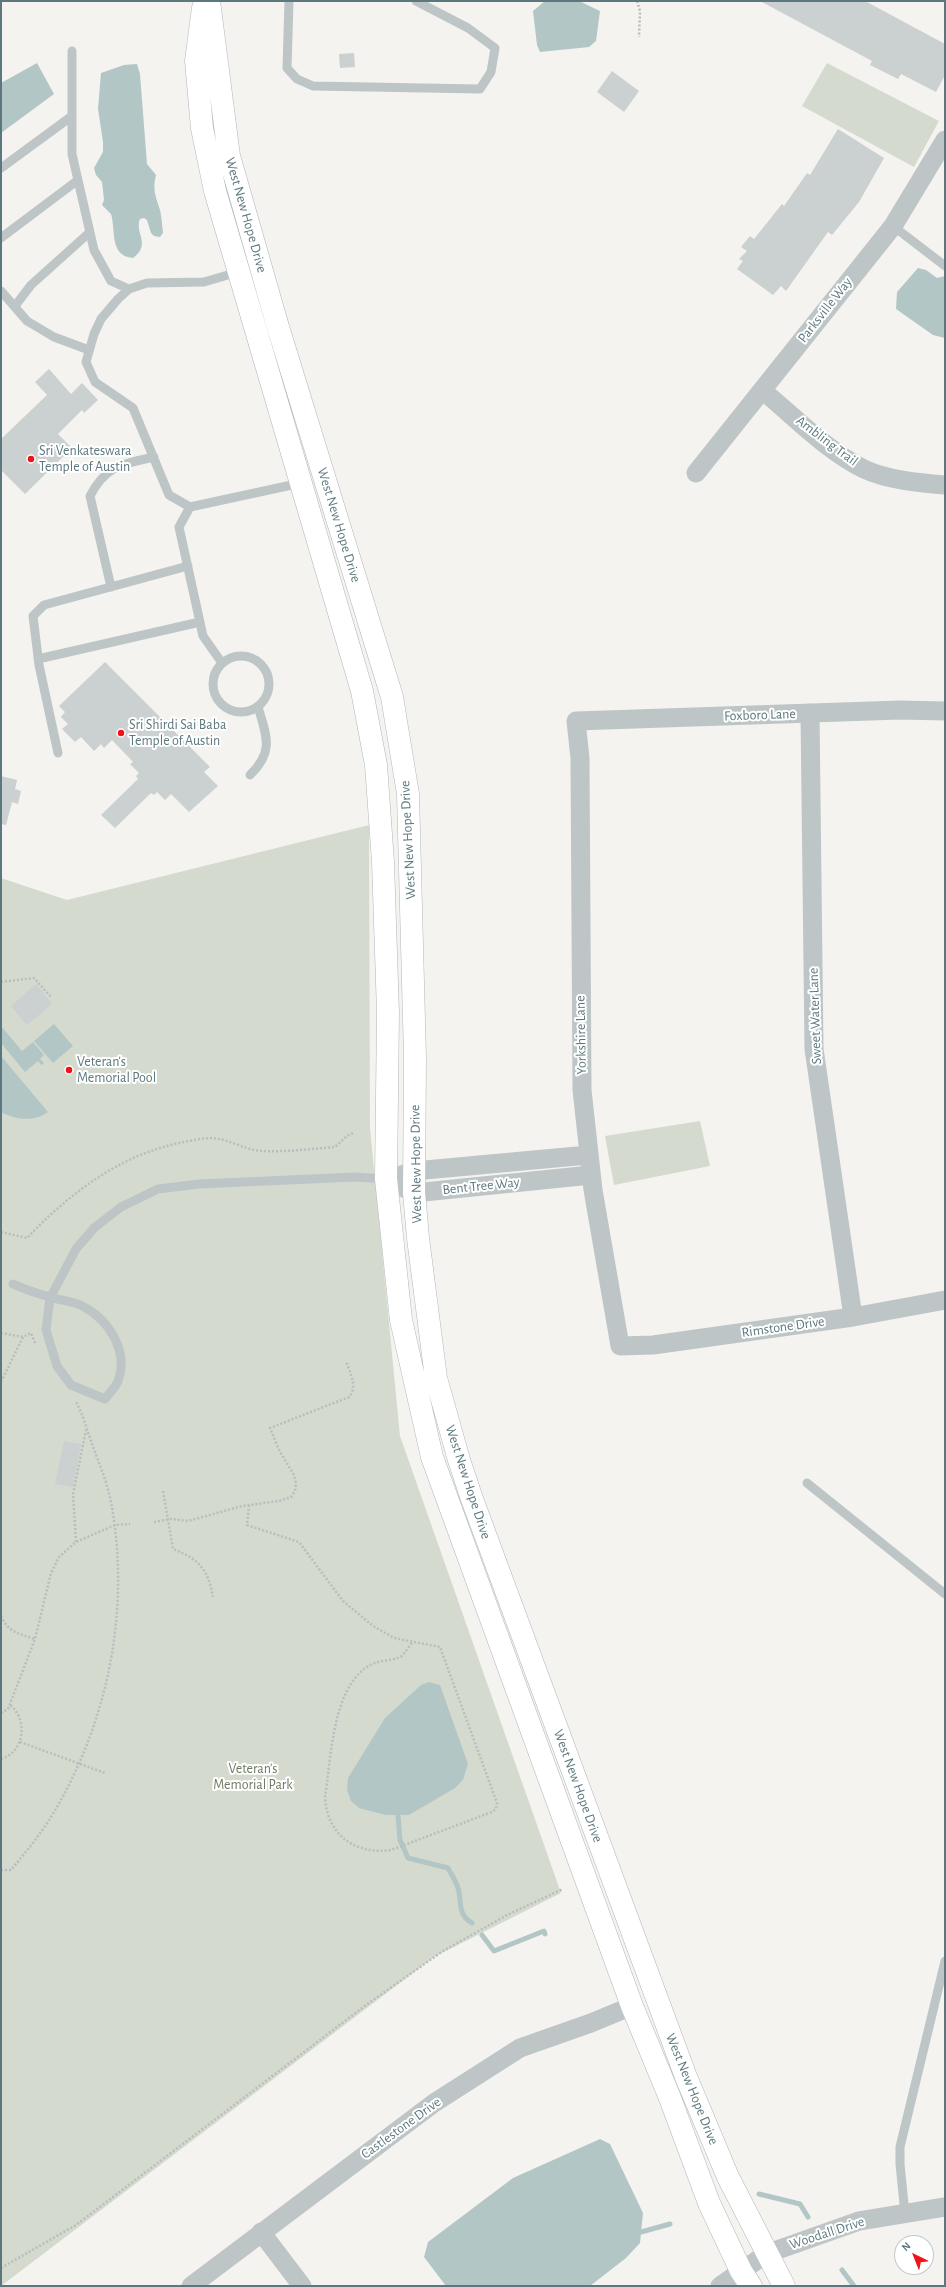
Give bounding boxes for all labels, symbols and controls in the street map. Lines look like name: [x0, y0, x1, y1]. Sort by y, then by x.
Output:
street label: West New Hope Drive: [222, 156, 270, 274]
street label: Parksville Way: [794, 274, 856, 346]
street label: Ambling Trail: [793, 412, 861, 470]
place label: Sri Venkateswara Temple of Austin: [39, 443, 132, 476]
marker: Sri Venkateswara Temple of Austin: [26, 454, 36, 464]
street label: West New Hope Drive: [314, 466, 364, 584]
street label: Foxboro Lane: [724, 705, 796, 725]
place label: Sri Shirdi Sai Baba Temple of Austin: [129, 717, 226, 750]
marker: Sri Shirdi Sai Baba Temple of Austin: [116, 728, 126, 738]
street label: West New Hope Drive: [396, 780, 420, 900]
street label: Sweet Water Lane: [805, 967, 825, 1065]
street label: Yorkshire Lane: [572, 995, 590, 1075]
place label: Veteran's Memorial Pool: [77, 1054, 156, 1086]
marker: Veteran's Memorial Pool: [64, 1065, 74, 1075]
street label: West New Hope Drive: [407, 1104, 425, 1224]
street label: Bent Tree Way: [442, 1174, 520, 1198]
street label: Rimstone Drive: [740, 1313, 826, 1341]
street label: West New Hope Drive: [442, 1423, 494, 1541]
street label: West New Hope Drive: [550, 1727, 606, 1845]
park label: Veteran's Memorial Park: [213, 1761, 293, 1794]
street label: West New Hope Drive: [662, 2031, 722, 2147]
street label: Castlestone Drive: [358, 2093, 444, 2163]
street label: Woodall Drive: [787, 2213, 867, 2253]
north arrow: [894, 2235, 934, 2275]
text: N: [900, 2240, 913, 2253]

